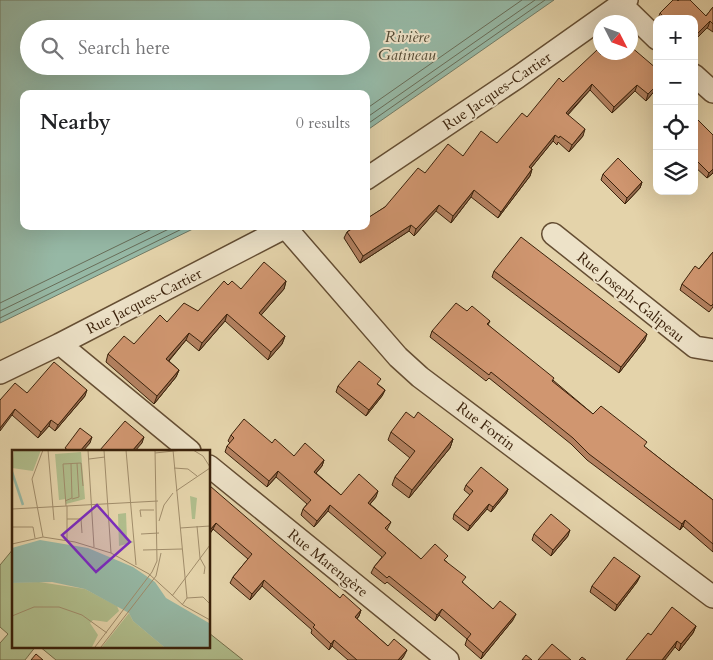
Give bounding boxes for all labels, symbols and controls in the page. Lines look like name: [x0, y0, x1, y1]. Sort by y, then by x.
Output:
north arrow: [593, 15, 638, 60]
map controls: [653, 15, 698, 195]
button: +: [653, 15, 698, 60]
search box: [20, 20, 370, 75]
water label: Rivière Gatineau: [378, 26, 436, 66]
icon: search: [38, 34, 66, 62]
text: Search here: [78, 35, 170, 61]
street label: Rue Jacques-Cartier: [439, 47, 556, 135]
button: −: [653, 60, 698, 105]
button: locate: [653, 105, 698, 150]
text: Nearby: [40, 108, 111, 137]
text: 0 results: [296, 112, 350, 134]
button: layers: [653, 150, 698, 195]
street label: Rue Joseph-Galipeau: [573, 247, 689, 347]
street label: Rue Jacques-Cartier: [83, 263, 206, 339]
street label: Rue Fortin: [452, 397, 520, 455]
inset map: [12, 450, 210, 648]
street label: Rue Marengère: [283, 524, 373, 602]

